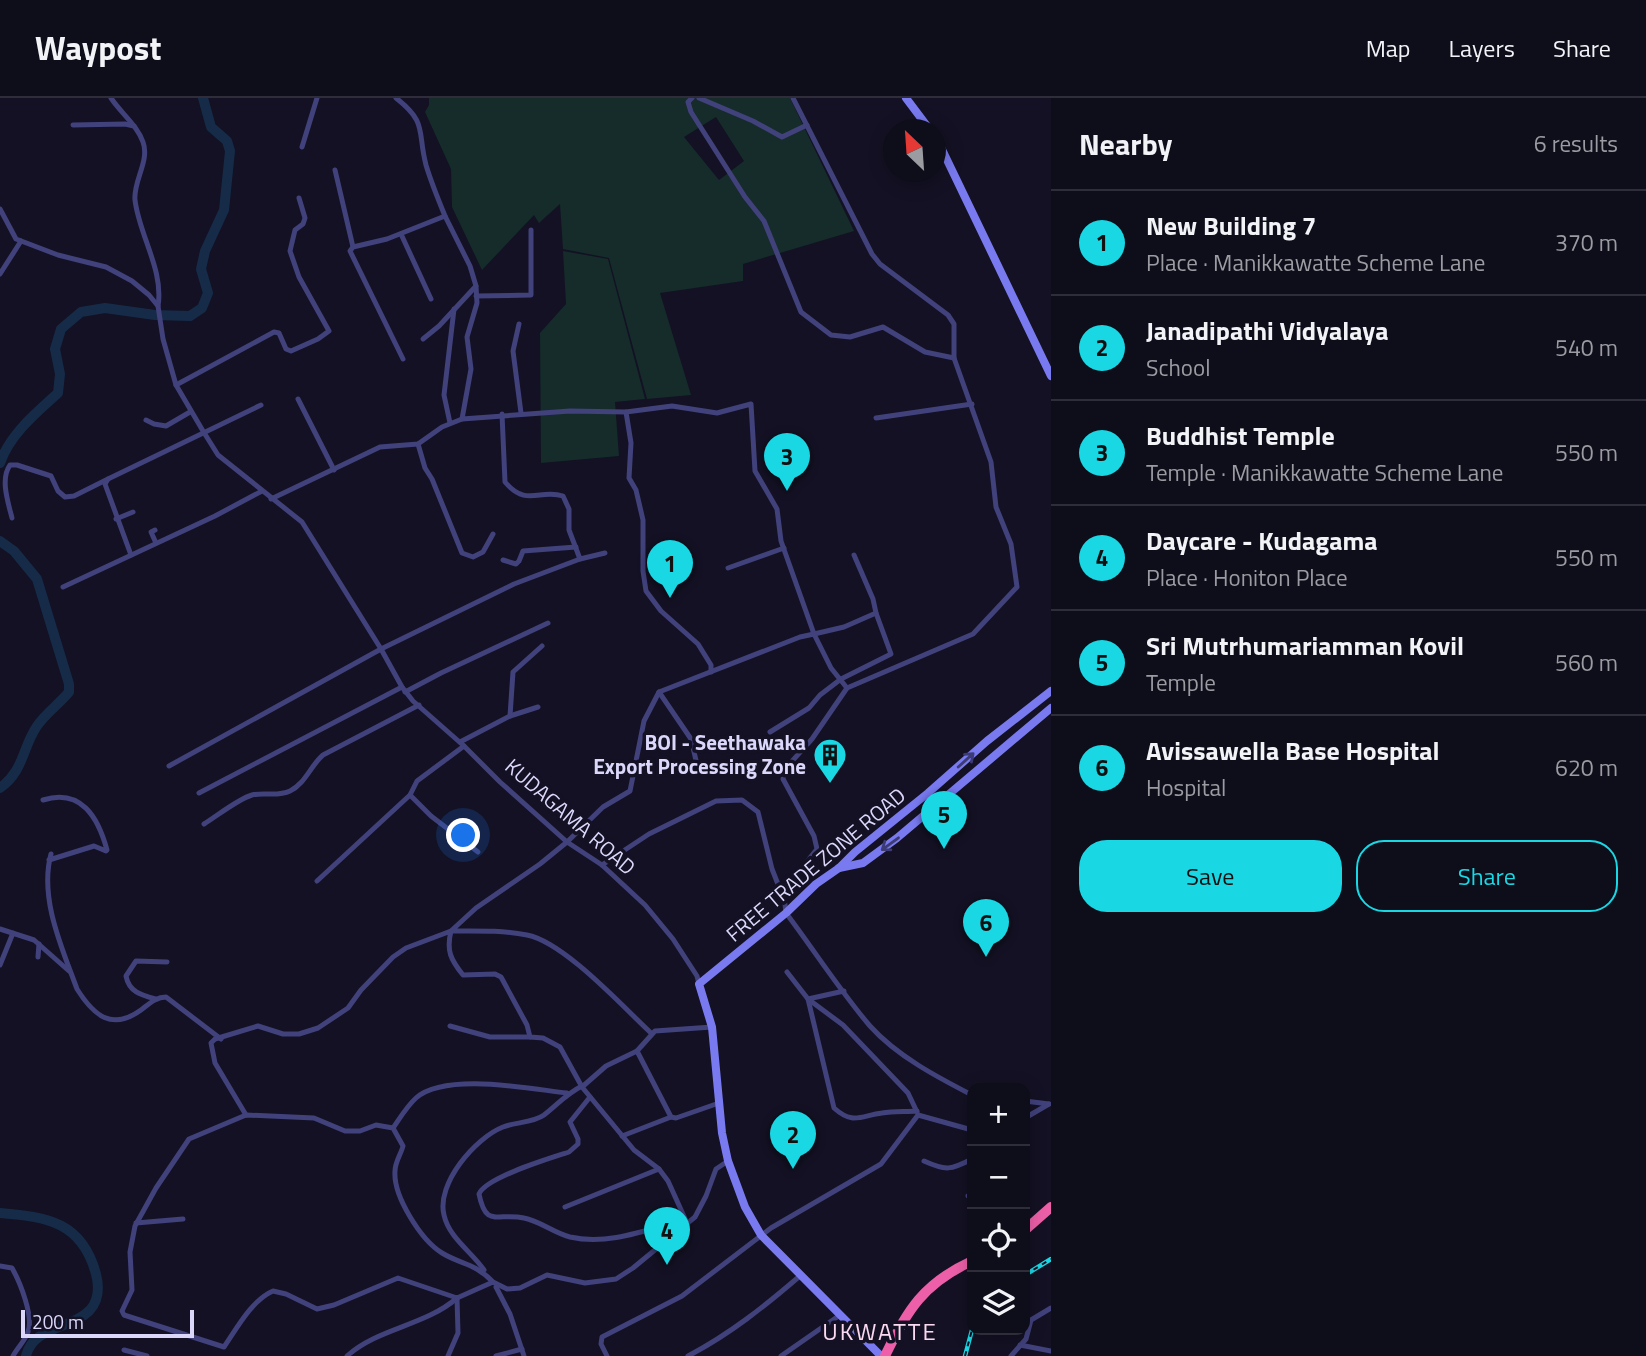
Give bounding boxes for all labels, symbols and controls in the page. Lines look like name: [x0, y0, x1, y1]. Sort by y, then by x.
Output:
text: Waypost: [35, 23, 161, 73]
text: Map: [1366, 30, 1411, 66]
text: Layers: [1449, 30, 1515, 66]
text: Share: [1553, 30, 1611, 66]
north arrow: [883, 119, 946, 182]
text: Nearby: [1079, 121, 1172, 167]
text: 6 results: [1534, 126, 1618, 161]
text: New Building 7: [1146, 206, 1316, 245]
text: 1: [1096, 225, 1108, 260]
text: 370 m: [1555, 225, 1618, 260]
text: Place · Manikkawatte Scheme Lane: [1146, 245, 1485, 280]
text: Janadipathi Vidyalaya: [1146, 311, 1388, 350]
text: 2: [1096, 330, 1108, 365]
text: 540 m: [1555, 330, 1618, 365]
text: School: [1146, 350, 1210, 385]
text: Buddhist Temple: [1146, 416, 1335, 455]
pin: 3: [764, 433, 810, 491]
text: 3: [1096, 435, 1108, 470]
text: 550 m: [1555, 435, 1618, 470]
text: Temple · Manikkawatte Scheme Lane: [1146, 455, 1503, 490]
text: Daycare - Kudagama: [1146, 521, 1378, 560]
pin: 1: [647, 540, 693, 598]
text: 4: [1096, 540, 1108, 575]
text: 550 m: [1555, 540, 1618, 575]
text: Place · Honiton Place: [1146, 560, 1348, 595]
text: Sri Mutrhumariamman Kovil: [1146, 626, 1464, 665]
text: 5: [1096, 645, 1108, 680]
text: 560 m: [1555, 645, 1618, 680]
text: Temple: [1146, 665, 1216, 700]
place label: BOI - Seethawaka Export Processing Zone: [593, 726, 806, 782]
text: Avissawella Base Hospital: [1146, 731, 1440, 770]
building icon: BOI - Seethawaka Export Processing Zone: [811, 736, 849, 785]
street label: KUDAGAMA ROAD: [498, 750, 643, 882]
text: 6: [1096, 750, 1108, 785]
text: 620 m: [1555, 750, 1618, 785]
one-way arrow: [957, 752, 975, 768]
text: Hospital: [1146, 770, 1226, 805]
street label: FREE TRADE ZONE ROAD: [719, 779, 912, 949]
pin: 5: [921, 791, 967, 849]
your location: [446, 818, 480, 852]
one-way arrow: [881, 837, 900, 851]
button: Save: [1079, 840, 1342, 912]
button: Share: [1356, 840, 1618, 912]
pin: 6: [963, 899, 1009, 957]
map controls: [967, 1083, 1030, 1335]
button: +: [967, 1083, 1030, 1146]
pin: 2: [770, 1111, 816, 1169]
button: −: [967, 1146, 1030, 1209]
pin: 4: [644, 1207, 690, 1265]
button: locate: [967, 1209, 1030, 1272]
button: layers: [967, 1272, 1030, 1335]
scale bar: [21, 1307, 194, 1339]
text: 200 m: [32, 1307, 84, 1336]
district label: UKWATTE: [822, 1313, 938, 1349]

